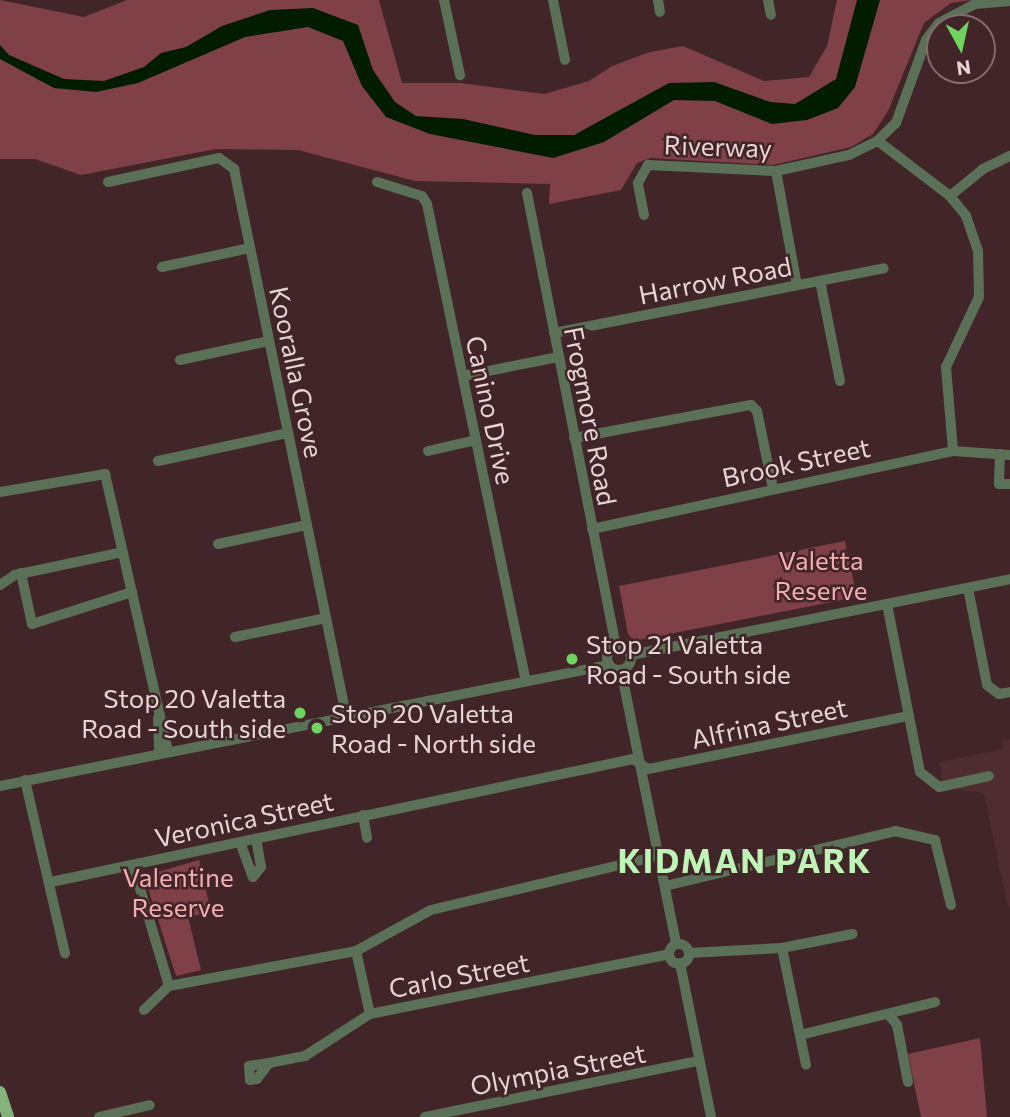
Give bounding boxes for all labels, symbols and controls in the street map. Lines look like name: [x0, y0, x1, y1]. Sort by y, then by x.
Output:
north arrow: [926, 14, 996, 84]
text: N: [955, 56, 972, 81]
street label: Riverway: [663, 129, 773, 163]
street label: Harrow Road: [636, 250, 794, 310]
street label: Kooralla Grove: [264, 284, 330, 460]
street label: Frogmore Road: [558, 324, 624, 508]
street label: Canino Drive: [460, 333, 522, 487]
street label: Brook Street: [719, 431, 873, 493]
park label: Valetta Reserve: [775, 544, 867, 606]
place label: Stop 21 Valetta Road - South side: [586, 628, 791, 690]
marker: Stop 21 Valetta Road - South side: [564, 651, 580, 667]
place label: Stop 20 Valetta Road - South side: [81, 682, 286, 744]
street label: Alfrina Street: [688, 691, 850, 755]
place label: Stop 20 Valetta Road - North side: [331, 697, 536, 758]
marker: Stop 20 Valetta Road - South side: [292, 705, 308, 721]
marker: Stop 20 Valetta Road - North side: [309, 720, 325, 736]
street label: Veronica Street: [152, 785, 336, 853]
district label: KIDMAN PARK: [619, 840, 871, 880]
park label: Valentine Reserve: [122, 861, 234, 922]
street label: Carlo Street: [386, 946, 532, 1004]
street label: Olympia Street: [468, 1037, 648, 1101]

